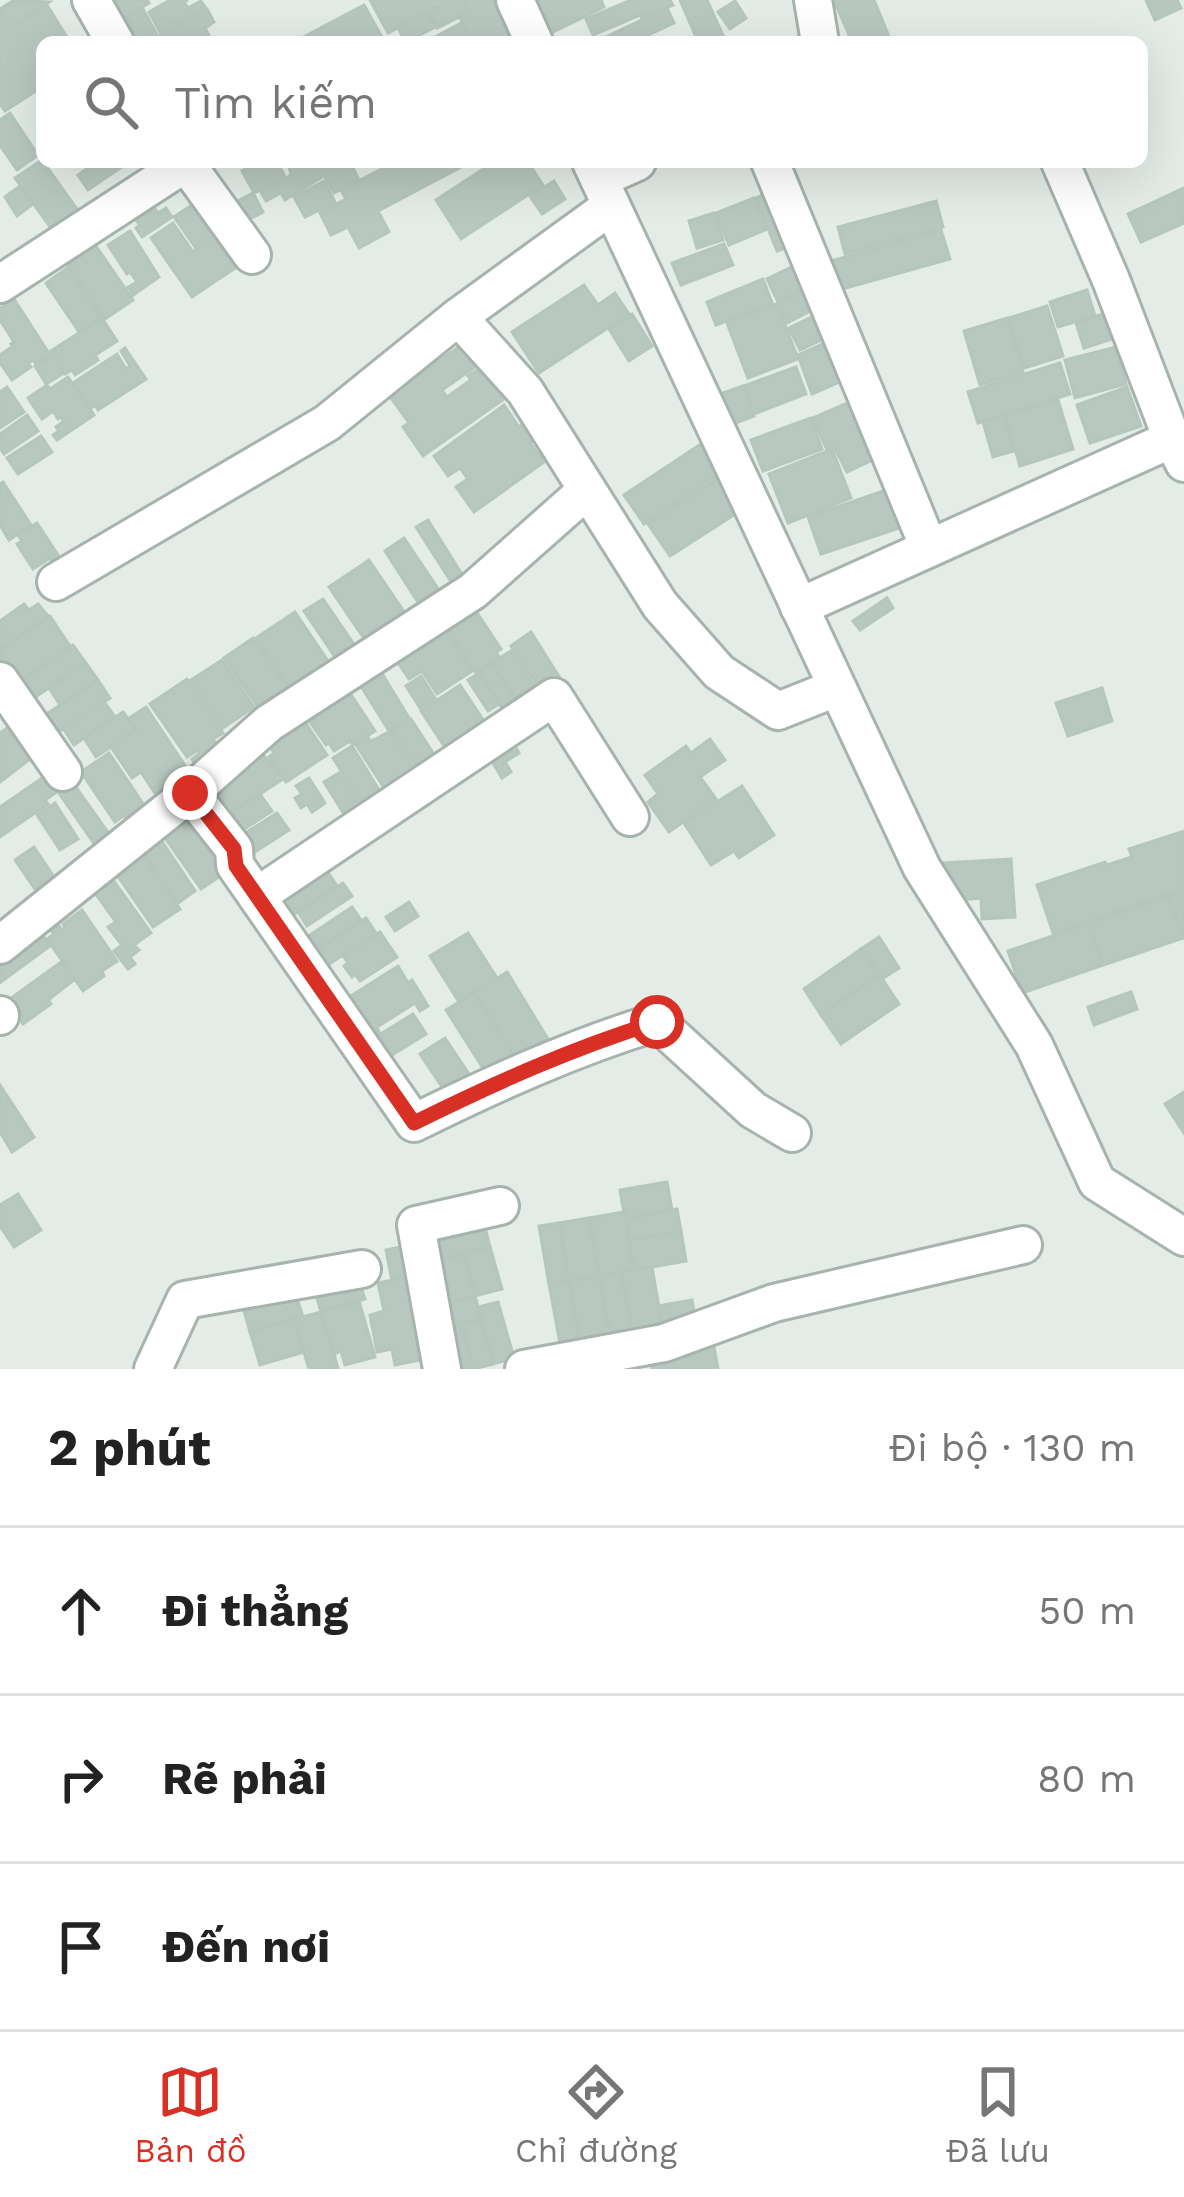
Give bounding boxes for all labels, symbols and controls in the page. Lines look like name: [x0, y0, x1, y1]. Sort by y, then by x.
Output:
search box: [36, 36, 1148, 168]
icon: search: [78, 69, 144, 135]
text: Tìm kiếm: [174, 76, 377, 129]
route end: [163, 766, 217, 820]
route start: [630, 995, 684, 1049]
text: 2 phút: [48, 1418, 210, 1477]
text: Đi bộ · 130 m: [889, 1425, 1136, 1470]
icon: ahead: [48, 1578, 114, 1644]
text: Đi thẳng: [162, 1584, 348, 1637]
text: 50 m: [1039, 1588, 1136, 1633]
icon: right: [48, 1746, 114, 1812]
text: Rẽ phải: [162, 1752, 327, 1805]
text: 80 m: [1037, 1756, 1136, 1801]
icon: arrive: [48, 1914, 114, 1980]
text: Đến nơi: [162, 1920, 330, 1973]
tab: Bản đồ: [134, 2059, 247, 2170]
tab: Chỉ đường: [515, 2059, 677, 2170]
tab: Đã lưu: [945, 2059, 1050, 2170]

